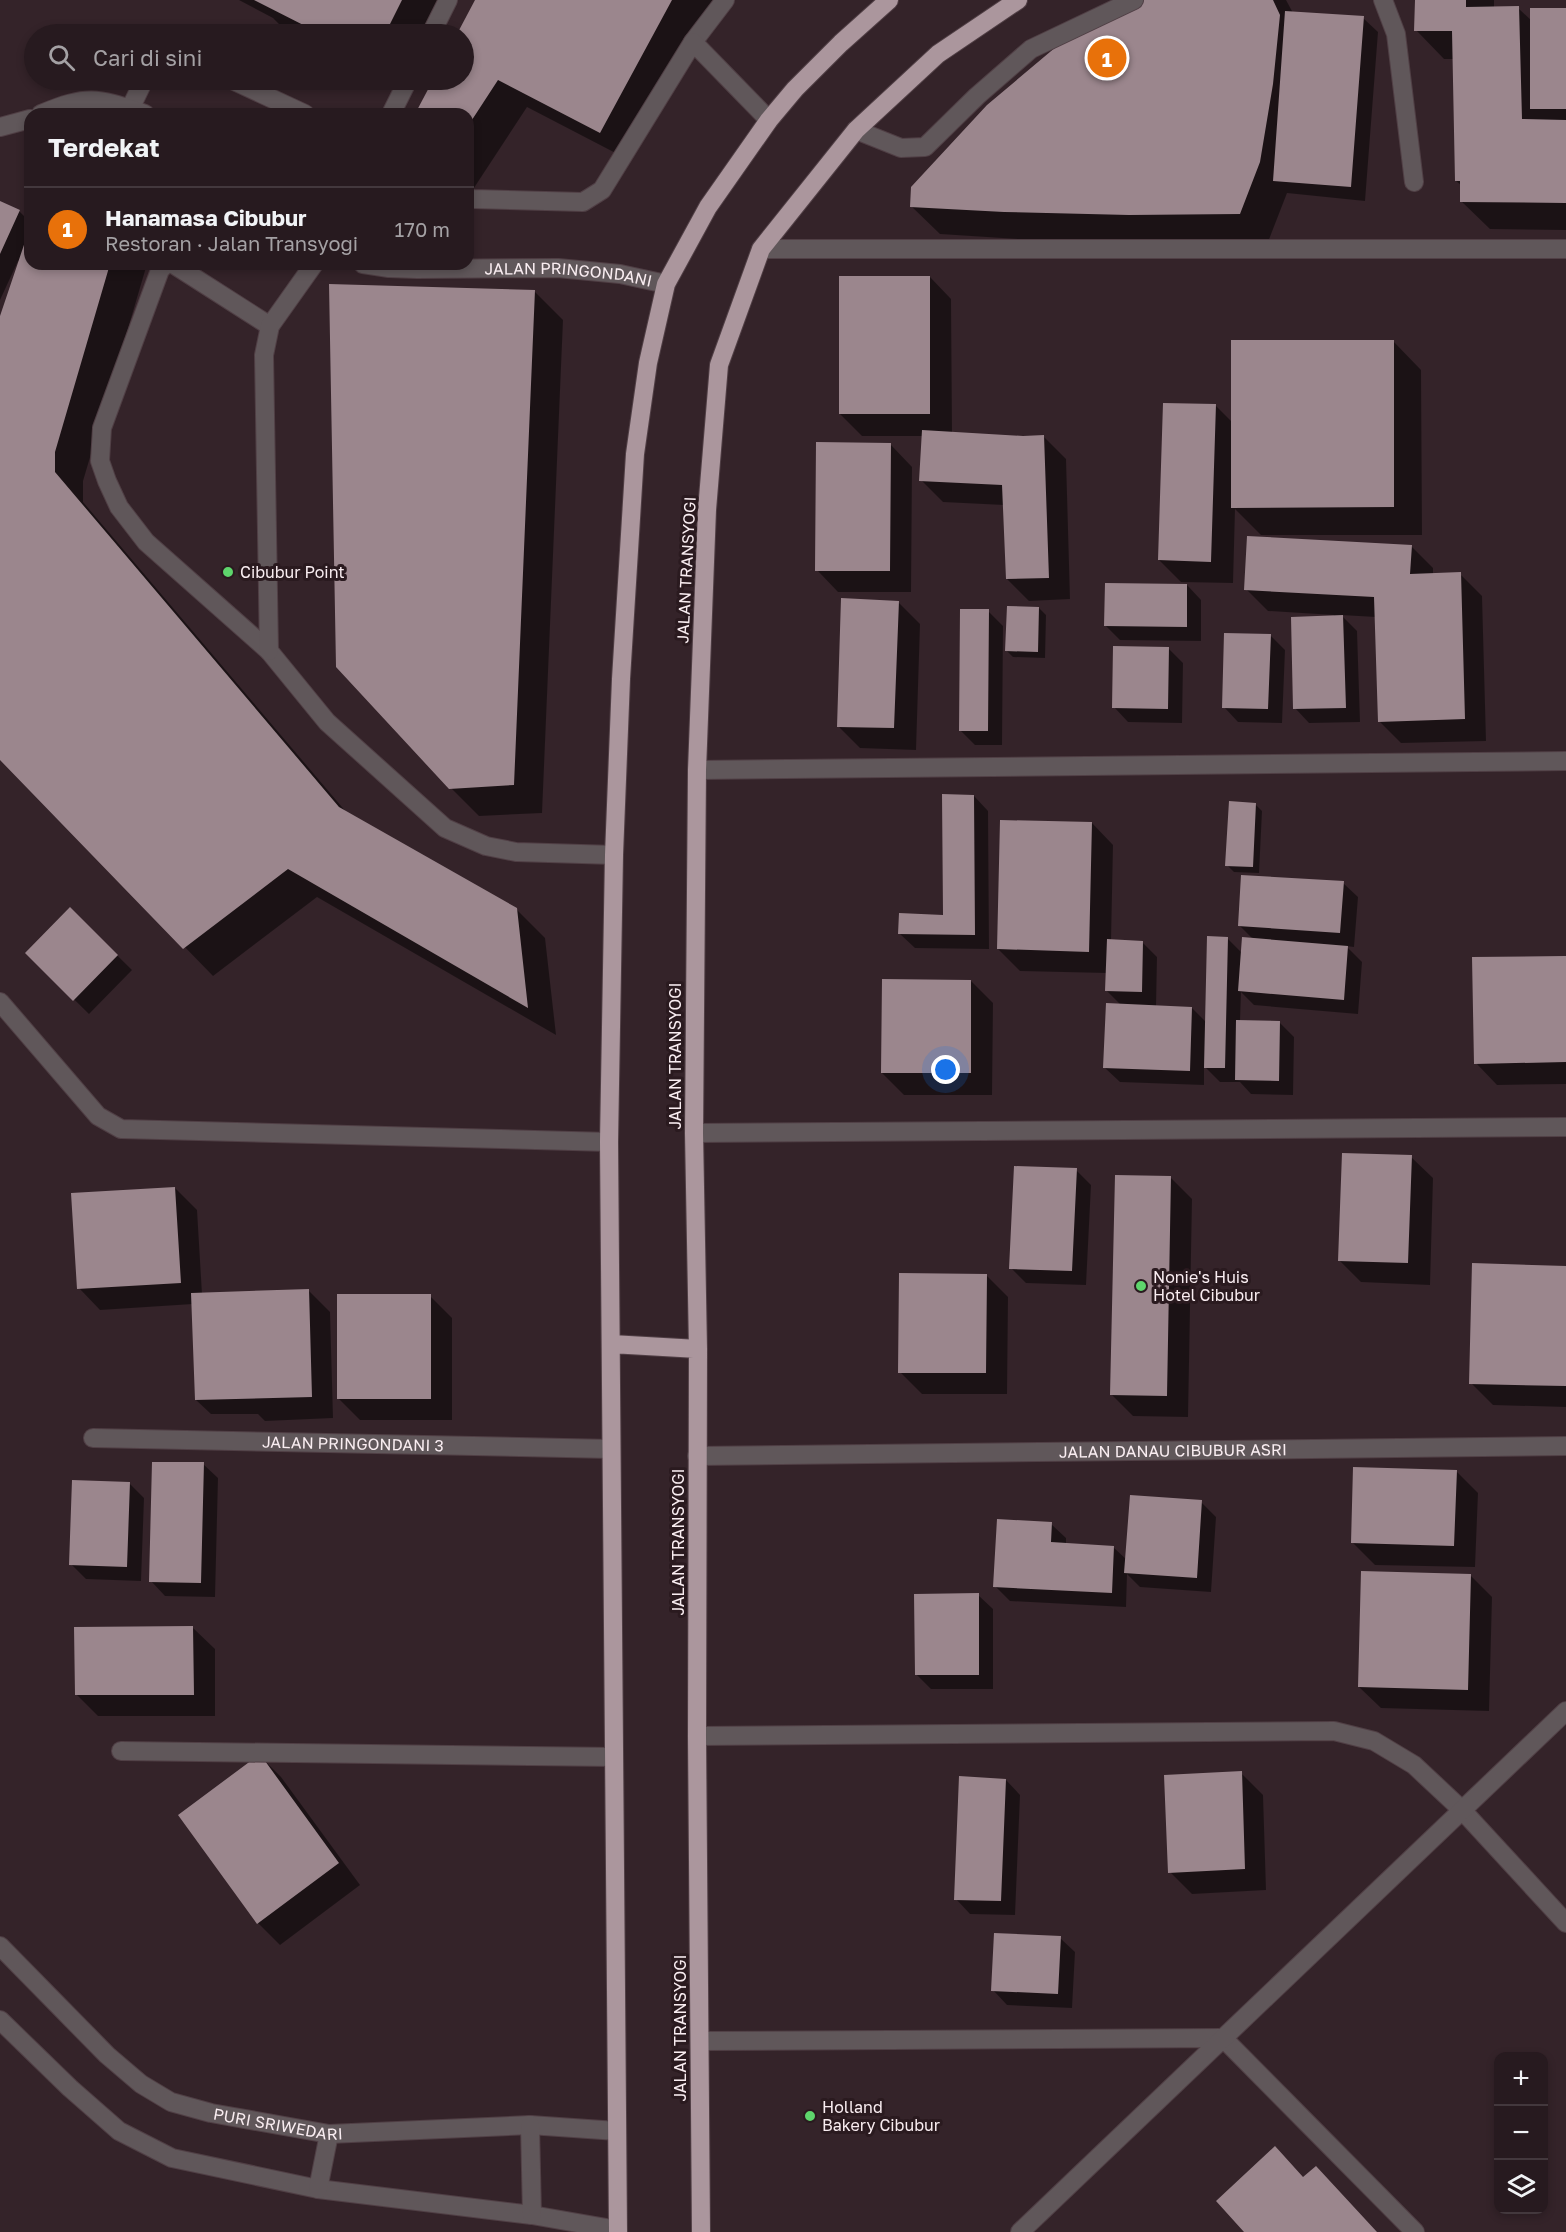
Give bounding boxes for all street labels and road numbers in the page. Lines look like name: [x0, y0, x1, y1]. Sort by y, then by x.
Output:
street label: JALAN PRINGONDANI: [484, 258, 654, 291]
street label: JALAN TRANSYOGI: [672, 496, 700, 644]
street label: JALAN TRANSYOGI: [665, 982, 685, 1130]
street label: JALAN PRINGONDANI 3: [262, 1432, 444, 1455]
street label: JALAN DANAU CIBUBUR ASRI: [1059, 1439, 1287, 1462]
street label: JALAN TRANSYOGI: [668, 1468, 688, 1616]
street label: JALAN TRANSYOGI: [670, 1954, 690, 2102]
street label: PURI SRIWEDARI: [212, 2104, 343, 2144]

